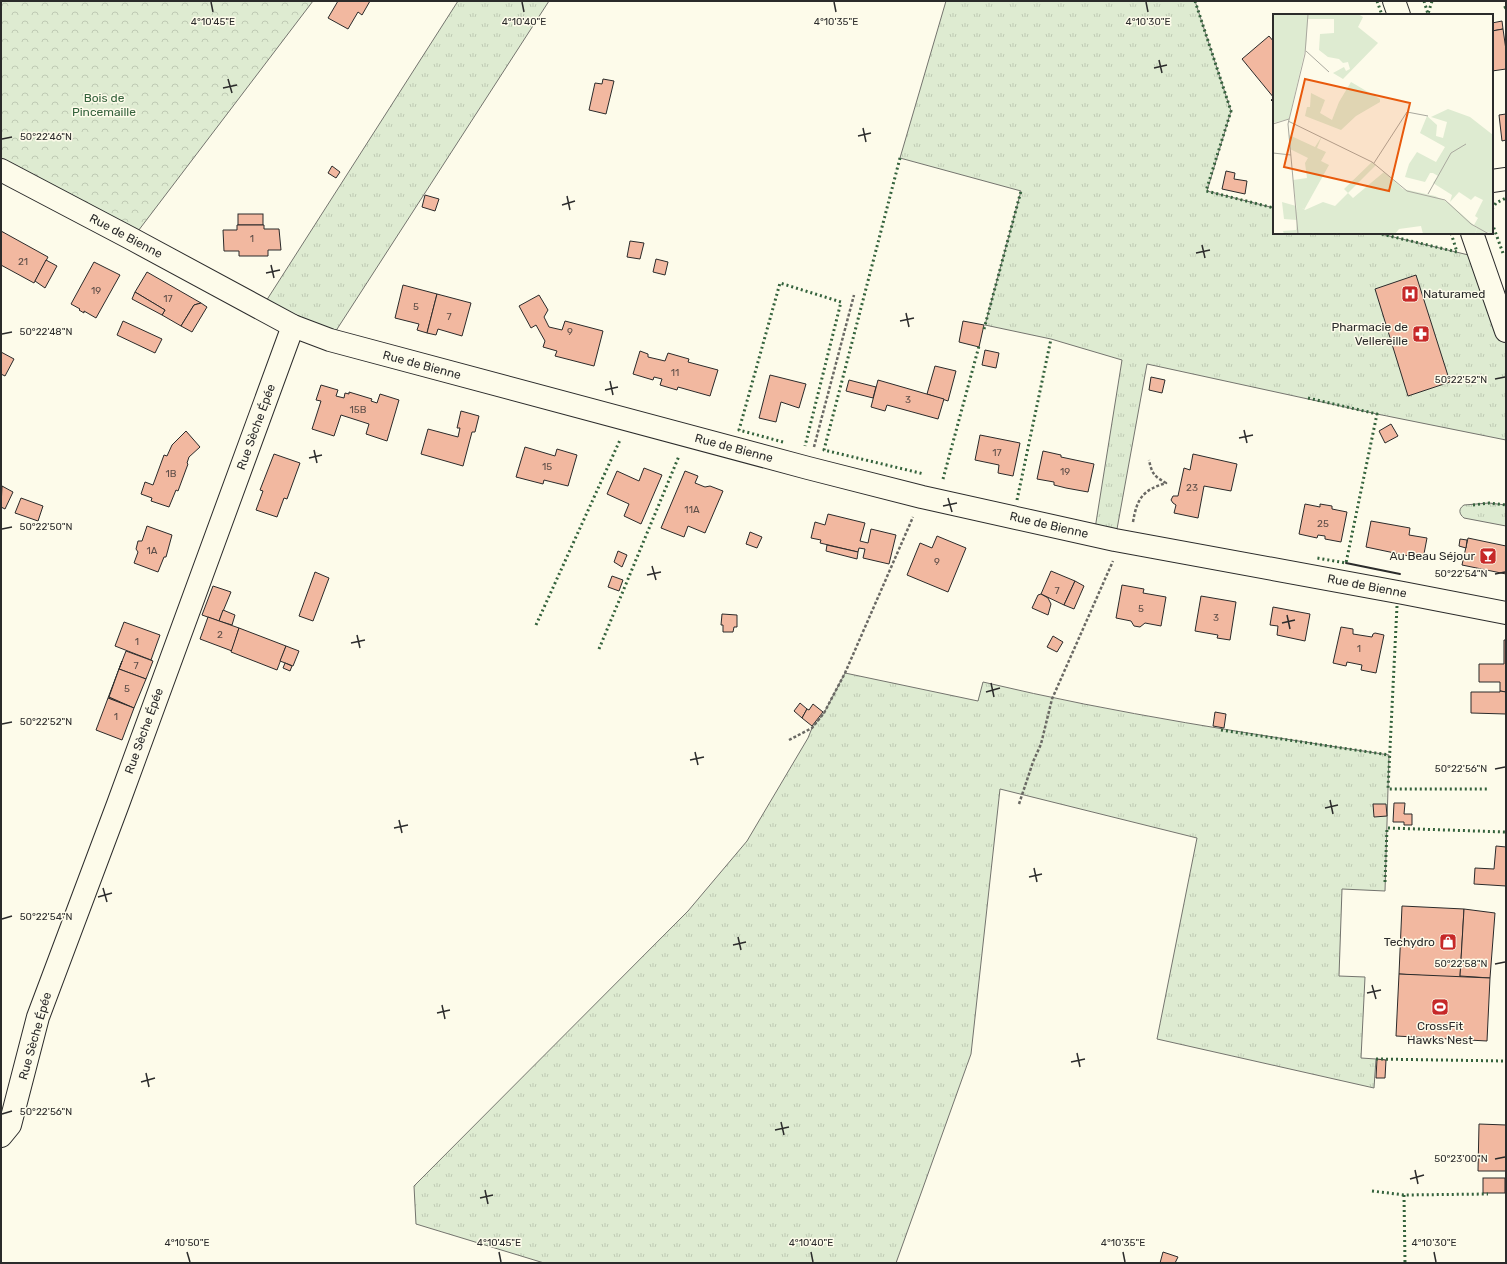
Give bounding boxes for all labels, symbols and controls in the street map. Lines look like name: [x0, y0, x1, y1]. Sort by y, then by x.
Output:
inset map: [1273, 14, 1493, 234]
text: 4°10'45"E: [191, 16, 235, 28]
text: 4°10'40"E: [502, 16, 546, 28]
text: 4°10'35"E: [814, 16, 858, 28]
text: 4°10'30"E: [1125, 16, 1171, 28]
park label: Bois de Pincemaille: [72, 91, 136, 119]
text: 50°22'46"N: [20, 131, 72, 143]
street label: Rue de Bienne: [87, 211, 165, 261]
house number: 1: [250, 233, 254, 245]
house number: 21: [18, 256, 28, 268]
hospital icon: Naturamed: [1400, 284, 1420, 304]
house number: 19: [91, 285, 101, 297]
place label: Naturamed: [1423, 287, 1485, 301]
house number: 17: [163, 293, 173, 305]
house number: 5: [413, 301, 419, 313]
house number: 7: [446, 311, 452, 323]
place label: Pharmacie de Vellereille: [1331, 320, 1408, 348]
pharmacy icon: Pharmacie de Vellereille: [1411, 324, 1431, 344]
text: 50°22'48"N: [20, 326, 72, 338]
house number: 9: [567, 326, 573, 338]
street label: Rue de Bienne: [381, 348, 463, 382]
house number: 11: [671, 367, 679, 379]
text: 50°22'52"N: [1435, 374, 1487, 386]
street label: Rue Sèche Épée: [234, 382, 278, 472]
house number: 3: [905, 394, 911, 406]
house number: 15B: [350, 404, 367, 416]
street label: Rue de Bienne: [693, 431, 775, 465]
house number: 17: [992, 447, 1002, 459]
house number: 15: [542, 461, 552, 473]
house number: 19: [1060, 466, 1070, 478]
house number: 1B: [166, 468, 177, 480]
house number: 23: [1186, 482, 1198, 494]
house number: 11A: [684, 504, 700, 516]
street label: Rue de Bienne: [1008, 509, 1090, 541]
house number: 25: [1317, 518, 1329, 530]
text: 50°22'50"N: [19, 521, 73, 533]
house number: 1A: [147, 545, 158, 557]
bar icon: Au Beau Séjour: [1478, 546, 1498, 566]
place label: Au Beau Séjour: [1389, 549, 1475, 563]
house number: 9: [934, 556, 940, 568]
text: 50°22'54"N: [1435, 568, 1487, 580]
street label: Rue de Bienne: [1326, 571, 1408, 601]
house number: 7: [1054, 585, 1060, 597]
house number: 5: [1138, 603, 1144, 615]
house number: 3: [1213, 612, 1219, 624]
house number: 2: [217, 629, 223, 641]
house number: 1: [135, 636, 139, 648]
house number: 1: [1357, 643, 1361, 655]
house number: 7: [133, 660, 139, 672]
house number: 5: [124, 683, 130, 695]
street label: Rue Sèche Épée: [122, 686, 166, 776]
house number: 1: [114, 711, 118, 723]
text: 50°22'52"N: [20, 716, 72, 728]
text: 50°22'56"N: [1435, 763, 1487, 775]
text: 50°22'54"N: [20, 911, 72, 923]
shop icon: Techydro: [1438, 932, 1458, 952]
place label: Techydro: [1384, 935, 1435, 949]
text: 50°22'58"N: [1434, 958, 1488, 970]
street label: Rue Sèche Épée: [16, 990, 54, 1081]
sports icon: CrossFit Hawks Nest: [1430, 997, 1450, 1017]
place label: CrossFit Hawks Nest: [1407, 1019, 1473, 1047]
text: 50°22'56"N: [20, 1106, 72, 1118]
text: 50°23'00"N: [1434, 1153, 1488, 1165]
text: 4°10'50"E: [165, 1237, 210, 1249]
text: 4°10'45"E: [477, 1237, 521, 1249]
text: 4°10'40"E: [789, 1237, 833, 1249]
text: 4°10'35"E: [1101, 1237, 1145, 1249]
text: 4°10'30"E: [1411, 1237, 1457, 1249]

